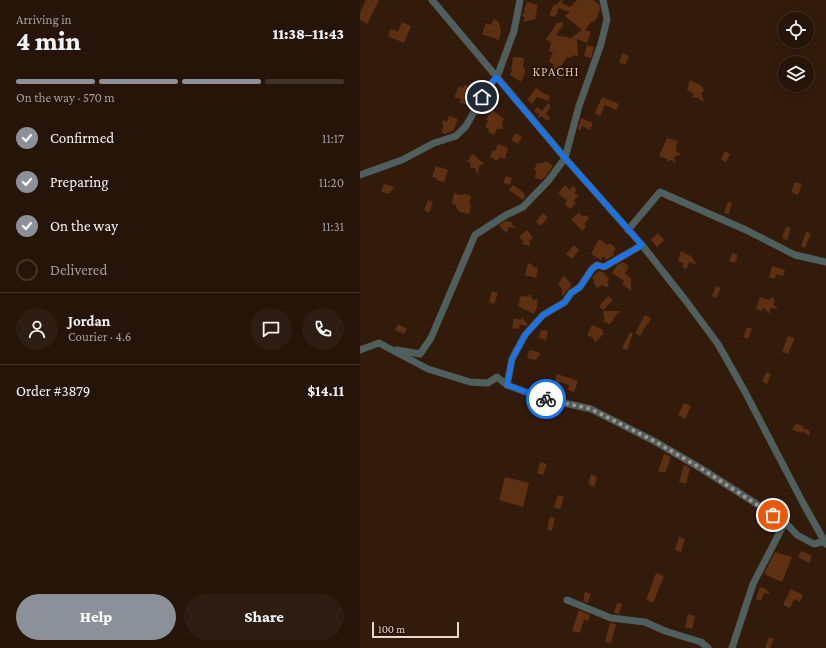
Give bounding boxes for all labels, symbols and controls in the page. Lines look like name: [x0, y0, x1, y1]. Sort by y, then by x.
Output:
text: Arriving in: [16, 12, 72, 27]
map controls: [778, 12, 814, 92]
button: locate: [778, 12, 814, 48]
text: 11:38–11:43: [272, 26, 344, 42]
text: 4 min: [16, 27, 81, 56]
button: layers: [778, 56, 814, 92]
district label: KPACHI: [532, 64, 580, 79]
pin: [465, 80, 499, 114]
icon: home: [471, 86, 493, 108]
text: On the way · 570 m: [16, 90, 115, 105]
icon: check: [16, 127, 38, 149]
text: Confirmed: [50, 130, 114, 146]
text: 11:17: [322, 131, 344, 146]
icon: check: [16, 171, 38, 193]
text: Preparing: [50, 174, 109, 190]
text: 11:20: [319, 175, 344, 190]
icon: check: [16, 215, 38, 237]
text: On the way: [50, 218, 118, 234]
text: 11:31: [322, 219, 344, 234]
text: Delivered: [50, 262, 107, 278]
button: person: [16, 308, 58, 350]
button: chat: [250, 308, 292, 350]
button: phone: [302, 308, 344, 350]
text: Jordan: [68, 313, 110, 329]
text: Courier · 4.6: [68, 329, 131, 344]
courier: [526, 379, 566, 419]
text: Order #3879: [16, 383, 90, 399]
text: $14.11: [307, 383, 344, 399]
icon: bike: [535, 388, 557, 410]
pin: [756, 498, 790, 532]
icon: bag: [762, 504, 784, 526]
button: Help: [16, 594, 176, 640]
button: Share: [184, 594, 344, 640]
scale bar: [372, 620, 459, 639]
text: 100 m: [378, 623, 405, 635]

